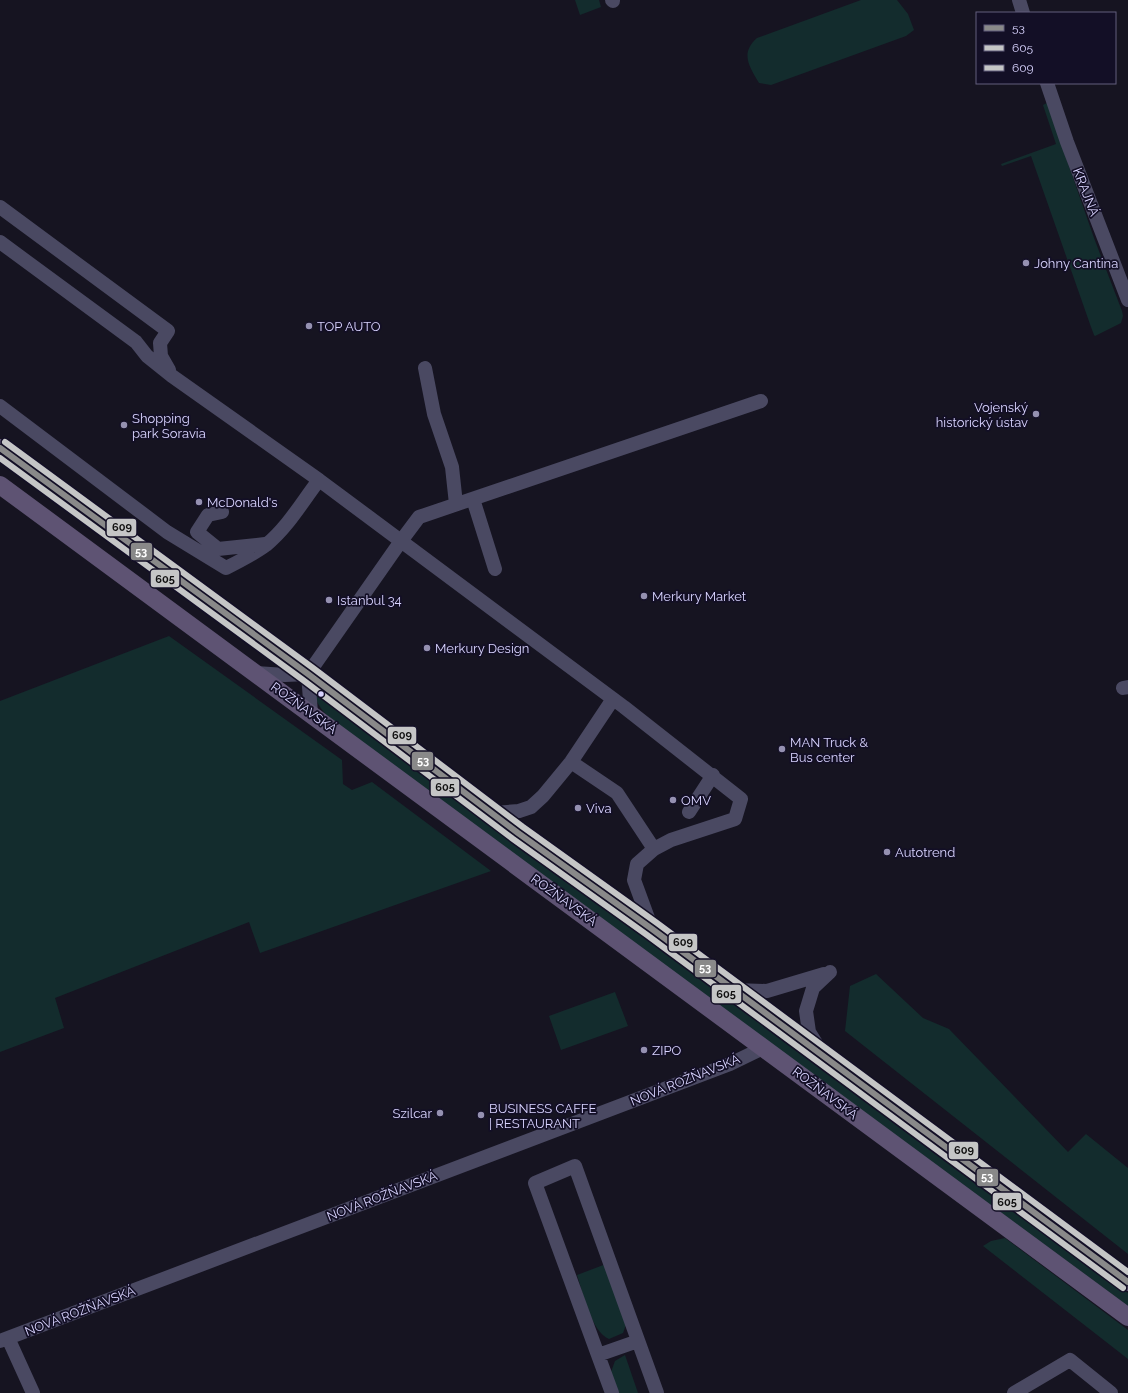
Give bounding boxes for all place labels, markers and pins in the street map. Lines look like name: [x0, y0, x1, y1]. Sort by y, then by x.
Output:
place label: Johny Cantina: [1034, 256, 1118, 271]
marker: Johny Cantina: [1021, 258, 1031, 268]
place label: TOP AUTO: [317, 319, 381, 334]
marker: TOP AUTO: [304, 321, 314, 331]
place label: Vojenský historický ústav: [936, 400, 1028, 430]
marker: Vojenský historický ústav: [1031, 409, 1041, 419]
place label: Shopping park Soravia: [132, 411, 206, 441]
marker: Shopping park Soravia: [119, 420, 129, 430]
place label: McDonald's: [207, 495, 277, 510]
marker: McDonald's: [194, 497, 204, 507]
place label: Merkury Market: [652, 589, 747, 604]
marker: Merkury Market: [639, 591, 649, 601]
place label: Istanbul 34: [337, 593, 402, 608]
marker: Istanbul 34: [324, 595, 334, 605]
place label: Merkury Design: [435, 641, 529, 656]
marker: Merkury Design: [422, 643, 432, 653]
unlabelled marker: [316, 689, 326, 699]
place label: MAN Truck & Bus center: [790, 735, 869, 765]
marker: MAN Truck & Bus center: [777, 744, 787, 754]
place label: OMV: [681, 793, 711, 808]
marker: OMV: [668, 795, 678, 805]
place label: Viva: [586, 801, 612, 816]
marker: Viva: [573, 803, 583, 813]
place label: Autotrend: [895, 845, 955, 860]
marker: Autotrend: [882, 847, 892, 857]
place label: ZIPO: [652, 1043, 681, 1058]
marker: ZIPO: [639, 1045, 649, 1055]
place label: BUSINESS CAFFE | RESTAURANT: [489, 1101, 596, 1131]
place label: Szilcar: [393, 1106, 432, 1121]
marker: Szilcar: [435, 1108, 445, 1118]
marker: BUSINESS CAFFE | RESTAURANT: [476, 1110, 486, 1120]

